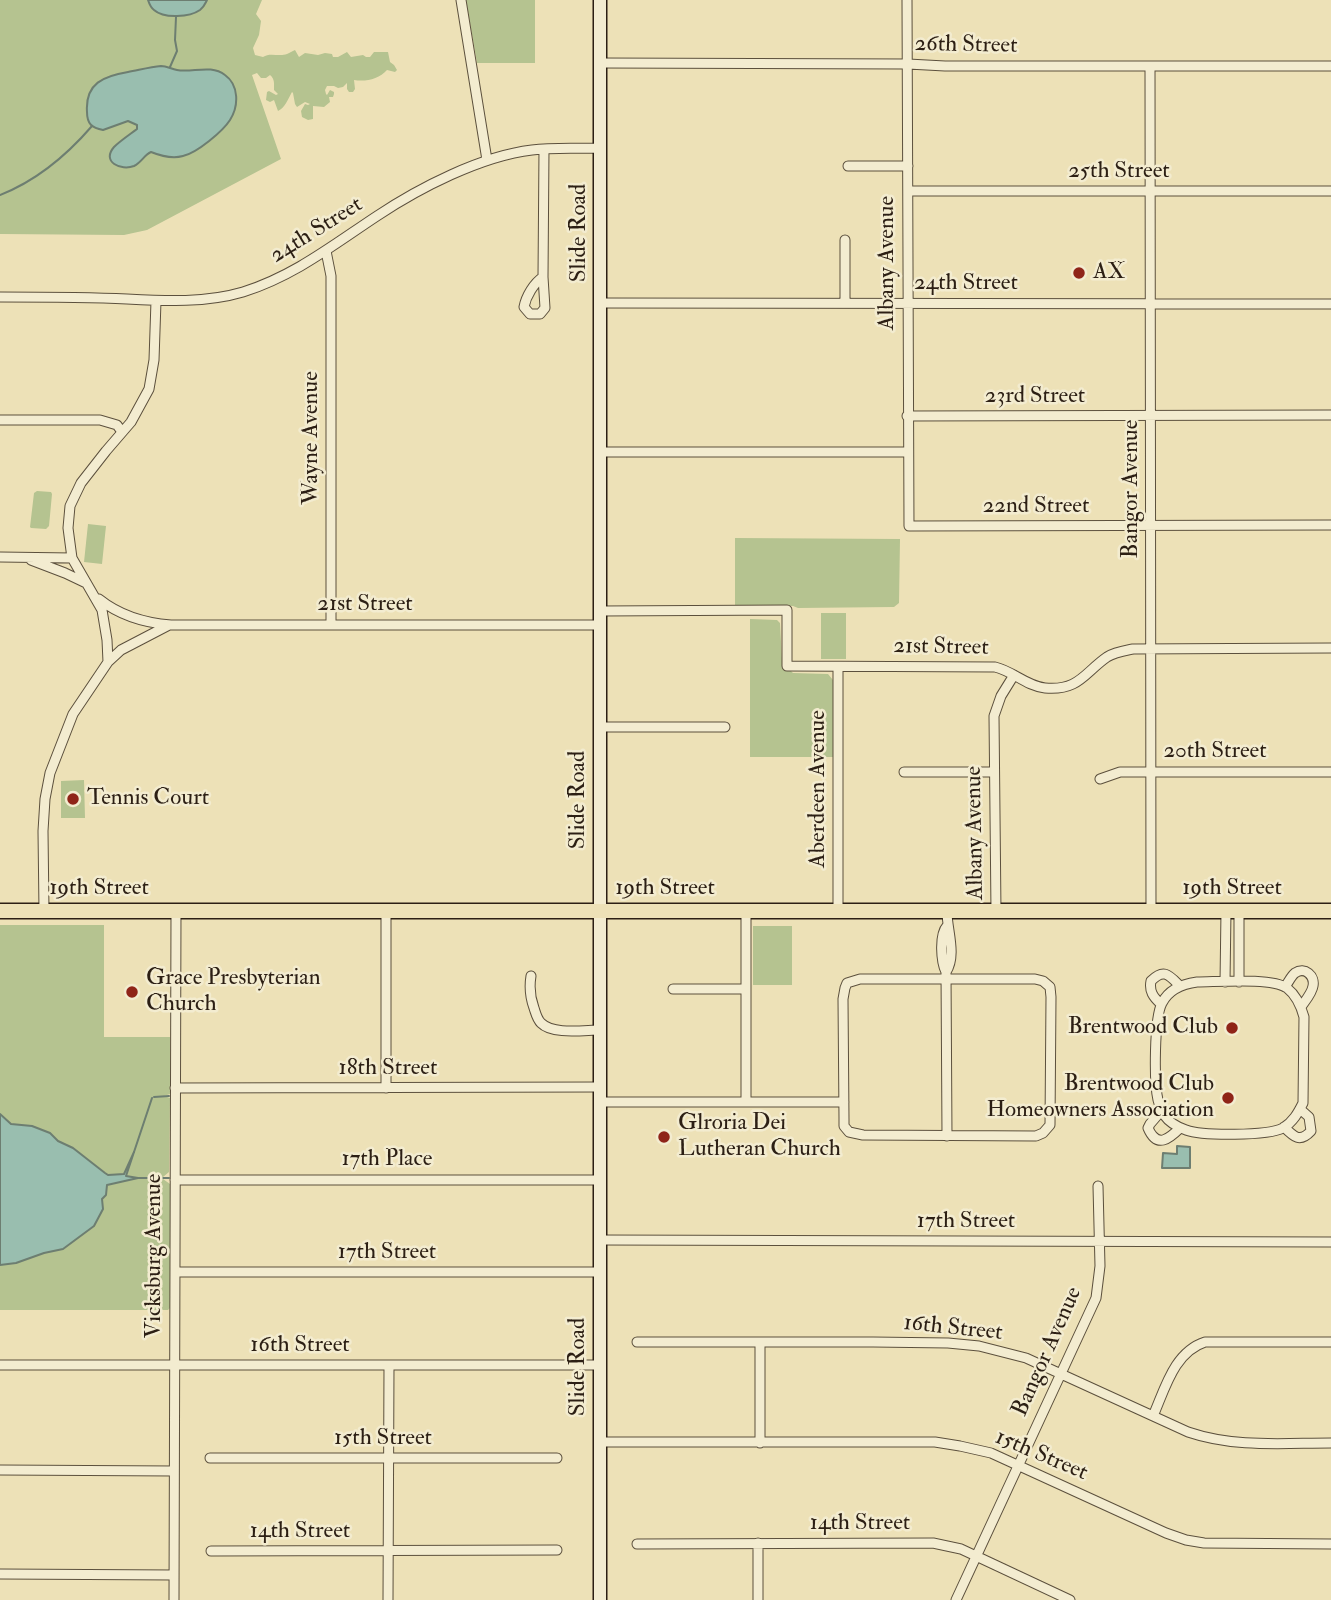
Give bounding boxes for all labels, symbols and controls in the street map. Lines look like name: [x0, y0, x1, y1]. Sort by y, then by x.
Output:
street label: 26th Street: [914, 31, 1018, 61]
street label: 25th Street: [1068, 158, 1170, 186]
street label: Slide Road: [566, 184, 594, 282]
street label: 24th Street: [266, 192, 368, 270]
street label: Albany Avenue: [874, 196, 902, 330]
place label: AX: [1093, 259, 1125, 287]
marker: AX: [1071, 265, 1087, 281]
street label: 24th Street: [914, 270, 1018, 298]
street label: Wayne Avenue: [298, 371, 326, 505]
street label: 23rd Street: [985, 383, 1085, 411]
street label: Bangor Avenue: [1118, 420, 1146, 558]
street label: 22nd Street: [983, 493, 1089, 521]
street label: 21st Street: [317, 591, 413, 619]
street label: 21st Street: [893, 633, 989, 663]
street label: Aberdeen Avenue: [805, 710, 833, 868]
street label: 20th Street: [1163, 738, 1267, 766]
street label: Slide Road: [565, 751, 593, 849]
street label: Albany Avenue: [961, 766, 991, 900]
place label: Tennis Court: [87, 785, 209, 813]
marker: Tennis Court: [65, 791, 81, 807]
street label: 19th Street: [49, 875, 149, 903]
street label: 19th Street: [615, 875, 715, 903]
street label: 19th Street: [1182, 875, 1282, 903]
place label: Grace Presbyterian Church: [146, 965, 321, 1019]
marker: Grace Presbyterian Church: [124, 984, 140, 1000]
place label: Brentwood Club: [1068, 1014, 1218, 1042]
marker: Brentwood Club: [1224, 1020, 1240, 1036]
street label: 18th Street: [339, 1055, 437, 1083]
place label: Brentwood Club Homeowners Association: [986, 1071, 1214, 1125]
marker: Brentwood Club Homeowners Association: [1220, 1090, 1236, 1106]
place label: Glroria Dei Lutheran Church: [678, 1110, 841, 1164]
marker: Glroria Dei Lutheran Church: [656, 1129, 672, 1145]
street label: 17th Place: [342, 1146, 432, 1174]
street label: Vicksburg Avenue: [141, 1174, 169, 1338]
street label: 17th Street: [917, 1208, 1015, 1236]
street label: 17th Street: [338, 1239, 436, 1267]
street label: Bangor Avenue: [1007, 1283, 1089, 1421]
street label: 16th Street: [902, 1310, 1004, 1348]
street label: Slide Road: [565, 1318, 593, 1416]
street label: 16th Street: [250, 1332, 350, 1360]
street label: 15th Street: [990, 1424, 1092, 1488]
street label: 15th Street: [334, 1425, 432, 1453]
street label: 14th Street: [810, 1510, 910, 1538]
street label: 14th Street: [250, 1518, 350, 1546]

